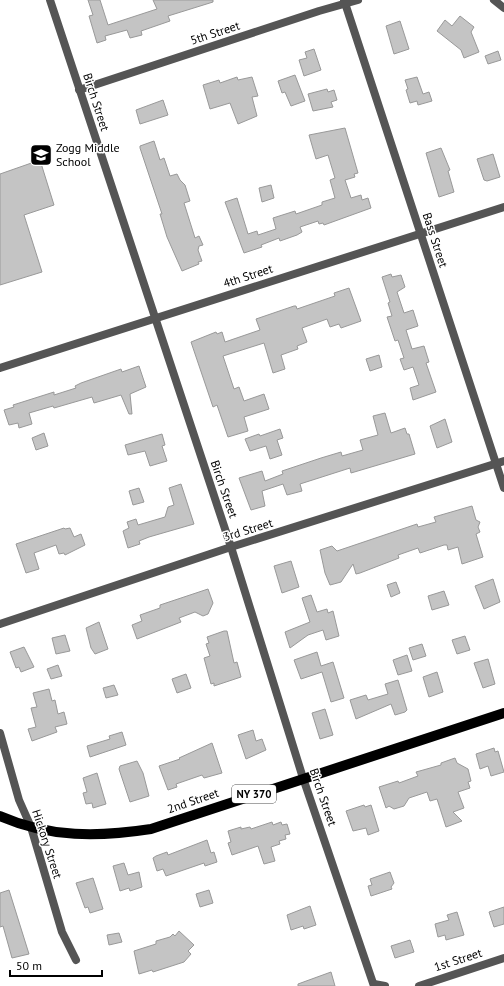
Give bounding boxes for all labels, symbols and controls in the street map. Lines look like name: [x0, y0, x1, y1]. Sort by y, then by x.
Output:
street label: 5th Street: [188, 18, 241, 48]
street label: Birch Street: [80, 71, 113, 133]
place label: Zogg Middle School: [56, 140, 120, 169]
school or university icon: Zogg Middle School: [28, 142, 54, 168]
street label: Bass Street: [420, 210, 451, 269]
street label: 4th Street: [221, 261, 274, 291]
street label: Birch Street: [208, 458, 241, 520]
street label: 3rd Street: [221, 515, 274, 544]
street label: Birch Street: [307, 766, 340, 828]
street label: 2nd Street: [165, 785, 221, 816]
road number: NY 370: [232, 785, 276, 803]
street label: Hickory Street: [29, 807, 66, 880]
street label: 1st Street: [432, 945, 484, 974]
scale bar: [10, 952, 102, 978]
text: 50 m: [16, 958, 42, 973]

